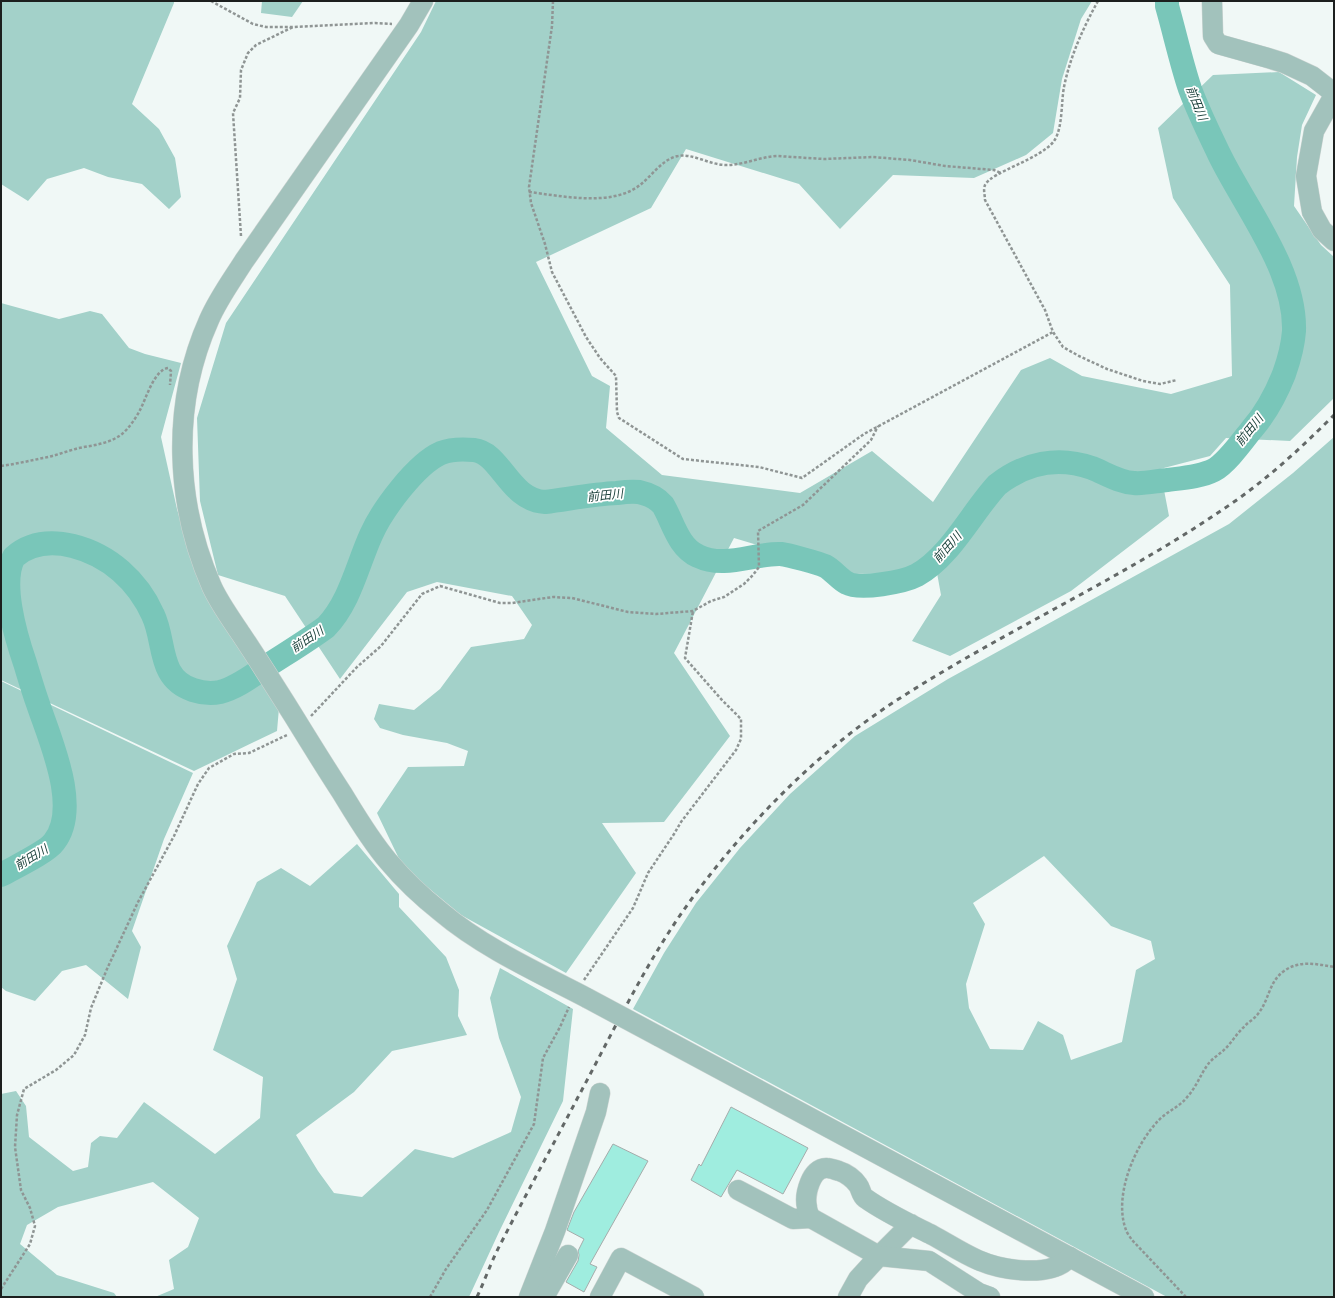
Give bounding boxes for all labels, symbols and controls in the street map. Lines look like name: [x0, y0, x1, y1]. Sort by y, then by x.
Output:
water label: 前田川: [1183, 83, 1211, 124]
water label: 前田川: [1232, 410, 1267, 449]
water label: 前田川: [586, 485, 626, 504]
water label: 前田川: [930, 527, 966, 566]
water label: 前田川: [288, 622, 328, 655]
water label: 前田川: [12, 840, 52, 873]

